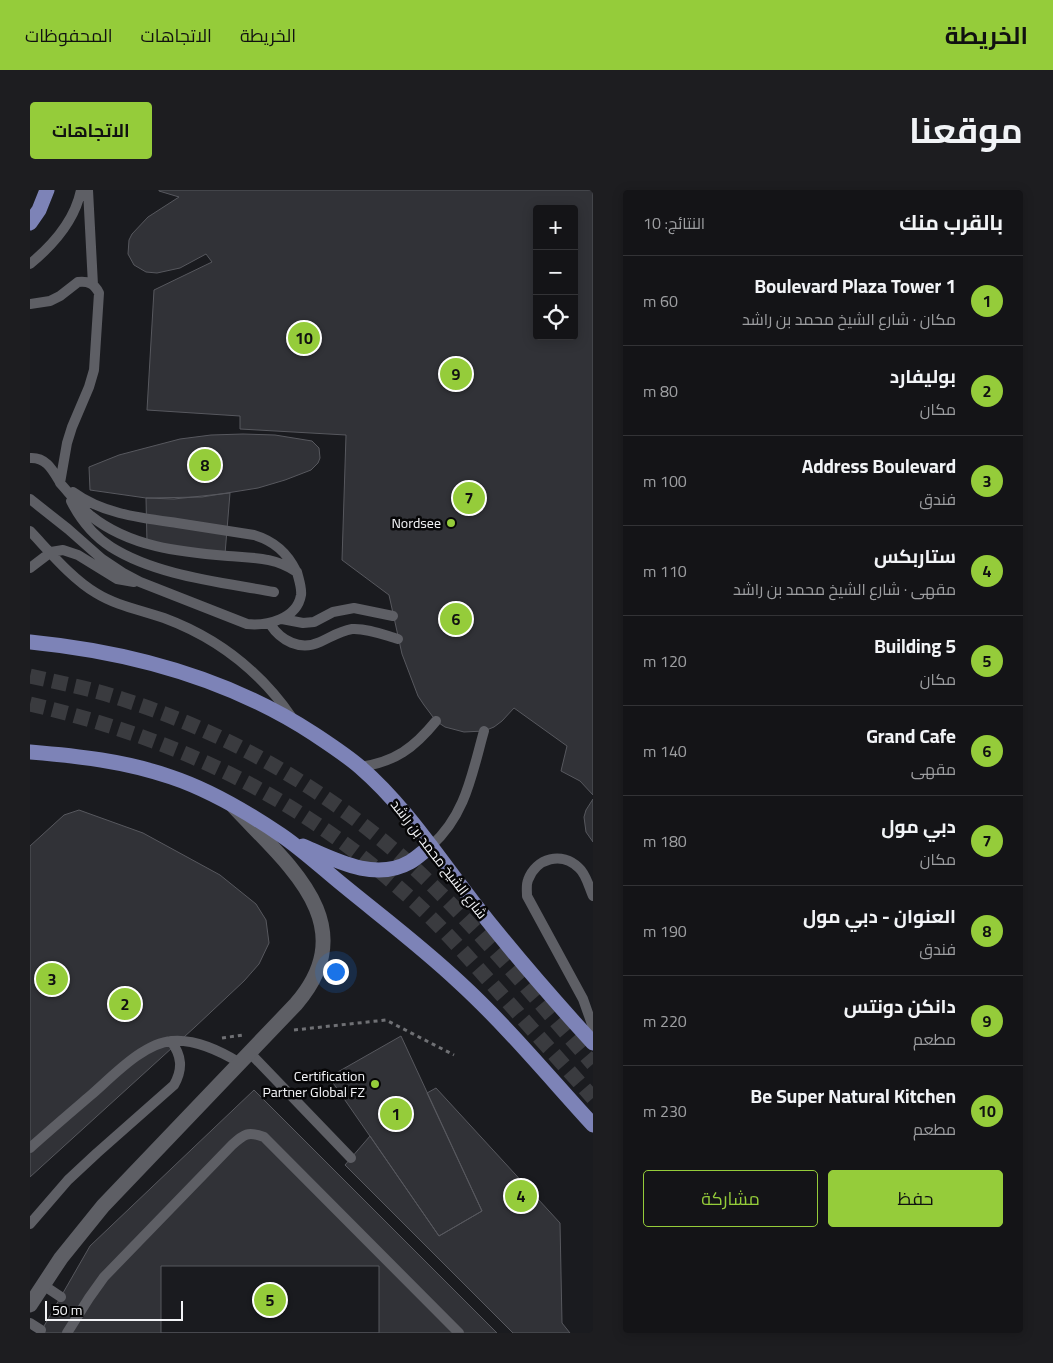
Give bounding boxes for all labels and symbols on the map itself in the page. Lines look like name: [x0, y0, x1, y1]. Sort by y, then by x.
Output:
pin: 10: [288, 319, 320, 357]
pin: 9: [440, 355, 472, 393]
pin: 8: [189, 446, 221, 484]
pin: 7: [453, 479, 485, 517]
place label: Nordsee: [391, 510, 441, 536]
marker: Nordsee: [445, 517, 457, 529]
pin: 6: [440, 600, 472, 638]
street label: شارع الشيخ محمد بن راشد: [384, 793, 494, 925]
your location: [323, 959, 349, 985]
pin: 3: [36, 960, 68, 998]
pin: 2: [109, 985, 141, 1023]
place label: Certification Partner Global FZ: [263, 1063, 365, 1105]
marker: Certification Partner Global FZ: [369, 1078, 381, 1090]
pin: 1: [380, 1095, 412, 1133]
pin: 4: [505, 1177, 537, 1215]
pin: 5: [254, 1281, 286, 1319]
scale bar: [45, 1298, 182, 1321]

